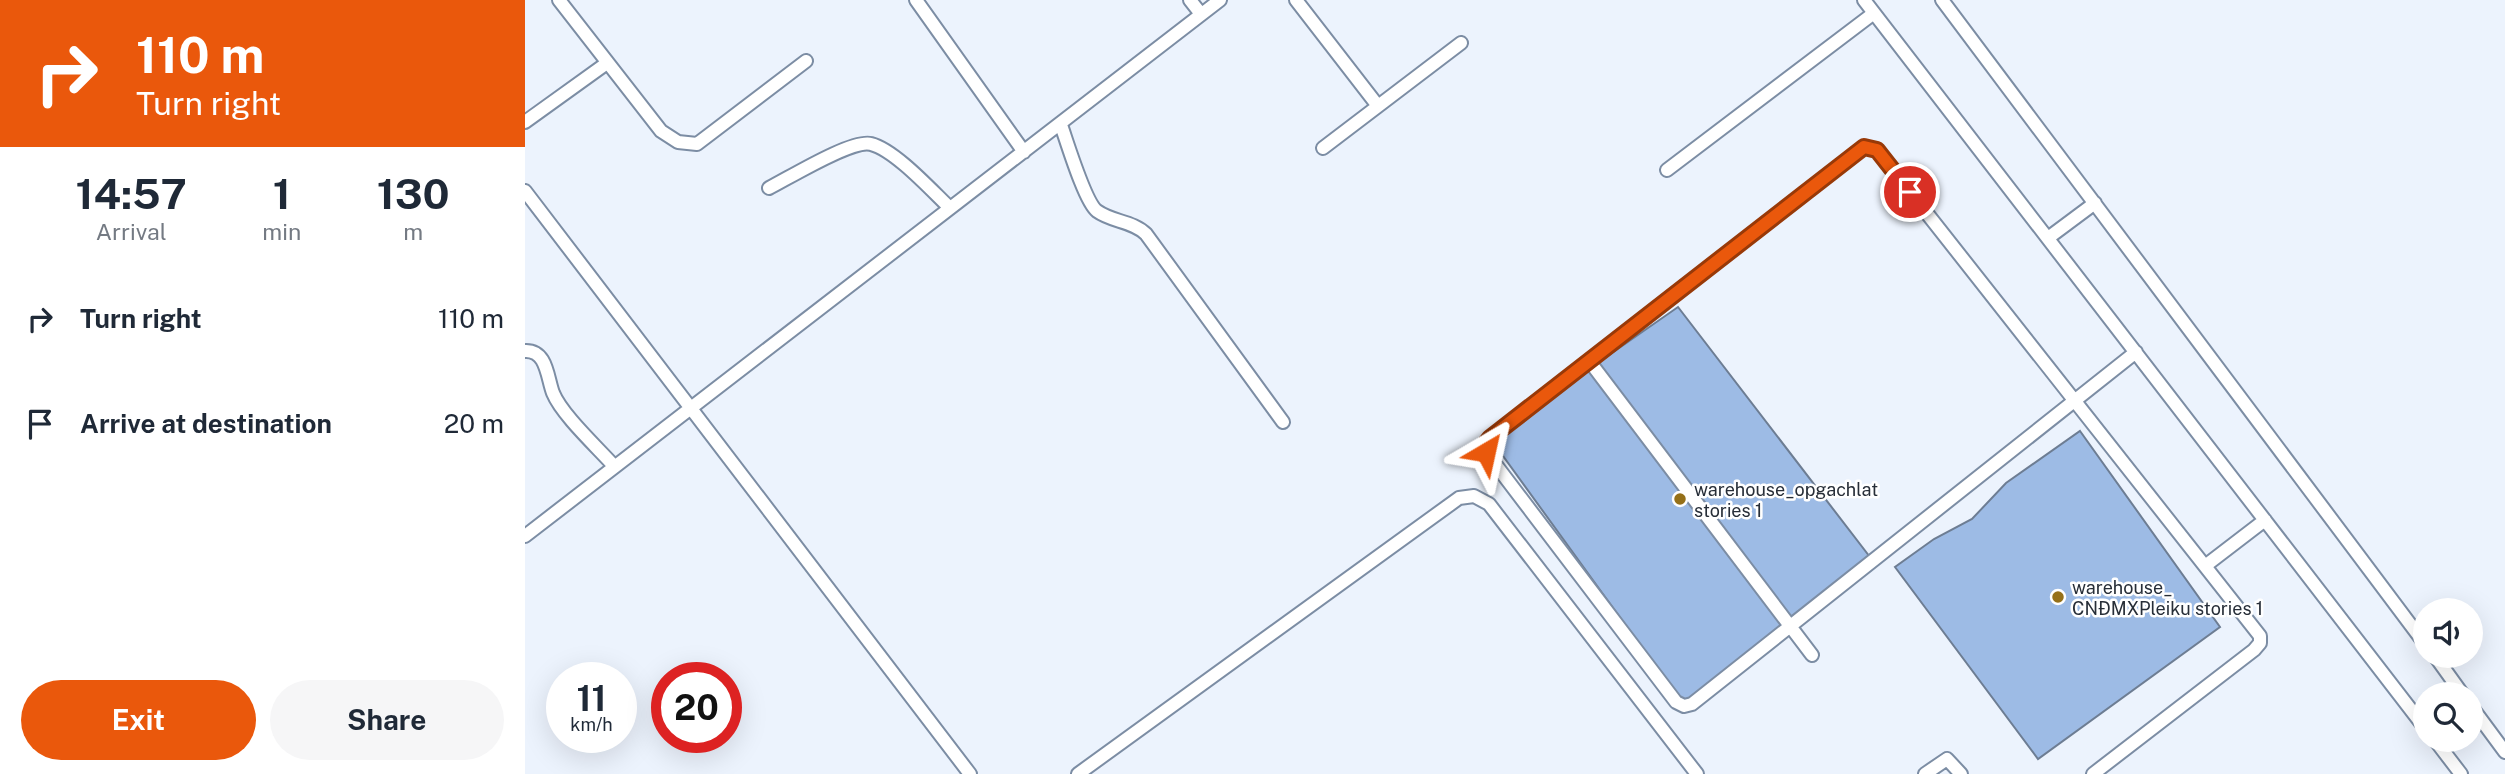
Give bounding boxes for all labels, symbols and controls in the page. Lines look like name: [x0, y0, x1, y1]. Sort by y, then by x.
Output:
text: 110 m: [136, 26, 264, 84]
icon: right: [21, 28, 112, 119]
text: Turn right: [136, 85, 281, 122]
pin: [1880, 162, 1940, 222]
text: 14:57: [75, 169, 187, 218]
text: 1: [273, 169, 291, 218]
text: 130: [377, 169, 450, 218]
icon: arrive: [1891, 173, 1929, 211]
text: Arrival: [96, 218, 167, 245]
text: min: [262, 218, 301, 245]
text: m: [403, 218, 423, 245]
icon: right: [21, 300, 59, 338]
text: Turn right: [80, 303, 202, 334]
text: 110 m: [438, 303, 504, 334]
icon: arrive: [21, 405, 59, 443]
text: Arrive at destination: [80, 408, 332, 439]
text: 20 m: [444, 408, 504, 439]
position arrow: [1449, 415, 1523, 489]
place label: warehouse_opgachlat stories 1: [1694, 479, 1878, 521]
marker: warehouse_opgachlat stories 1: [1672, 491, 1688, 507]
place label: warehouse_ CNĐMXPleiku stories 1: [2072, 577, 2263, 619]
marker: warehouse_ CNĐMXPleiku stories 1: [2050, 589, 2066, 605]
map controls: [2413, 598, 2483, 752]
button: sound: [2413, 598, 2483, 668]
speed limit sign: 20: [651, 662, 742, 753]
text: 11: [577, 678, 606, 719]
button: Exit: [21, 680, 256, 760]
button: Share: [270, 680, 504, 760]
button: search: [2413, 682, 2483, 752]
text: km/h: [570, 714, 613, 735]

